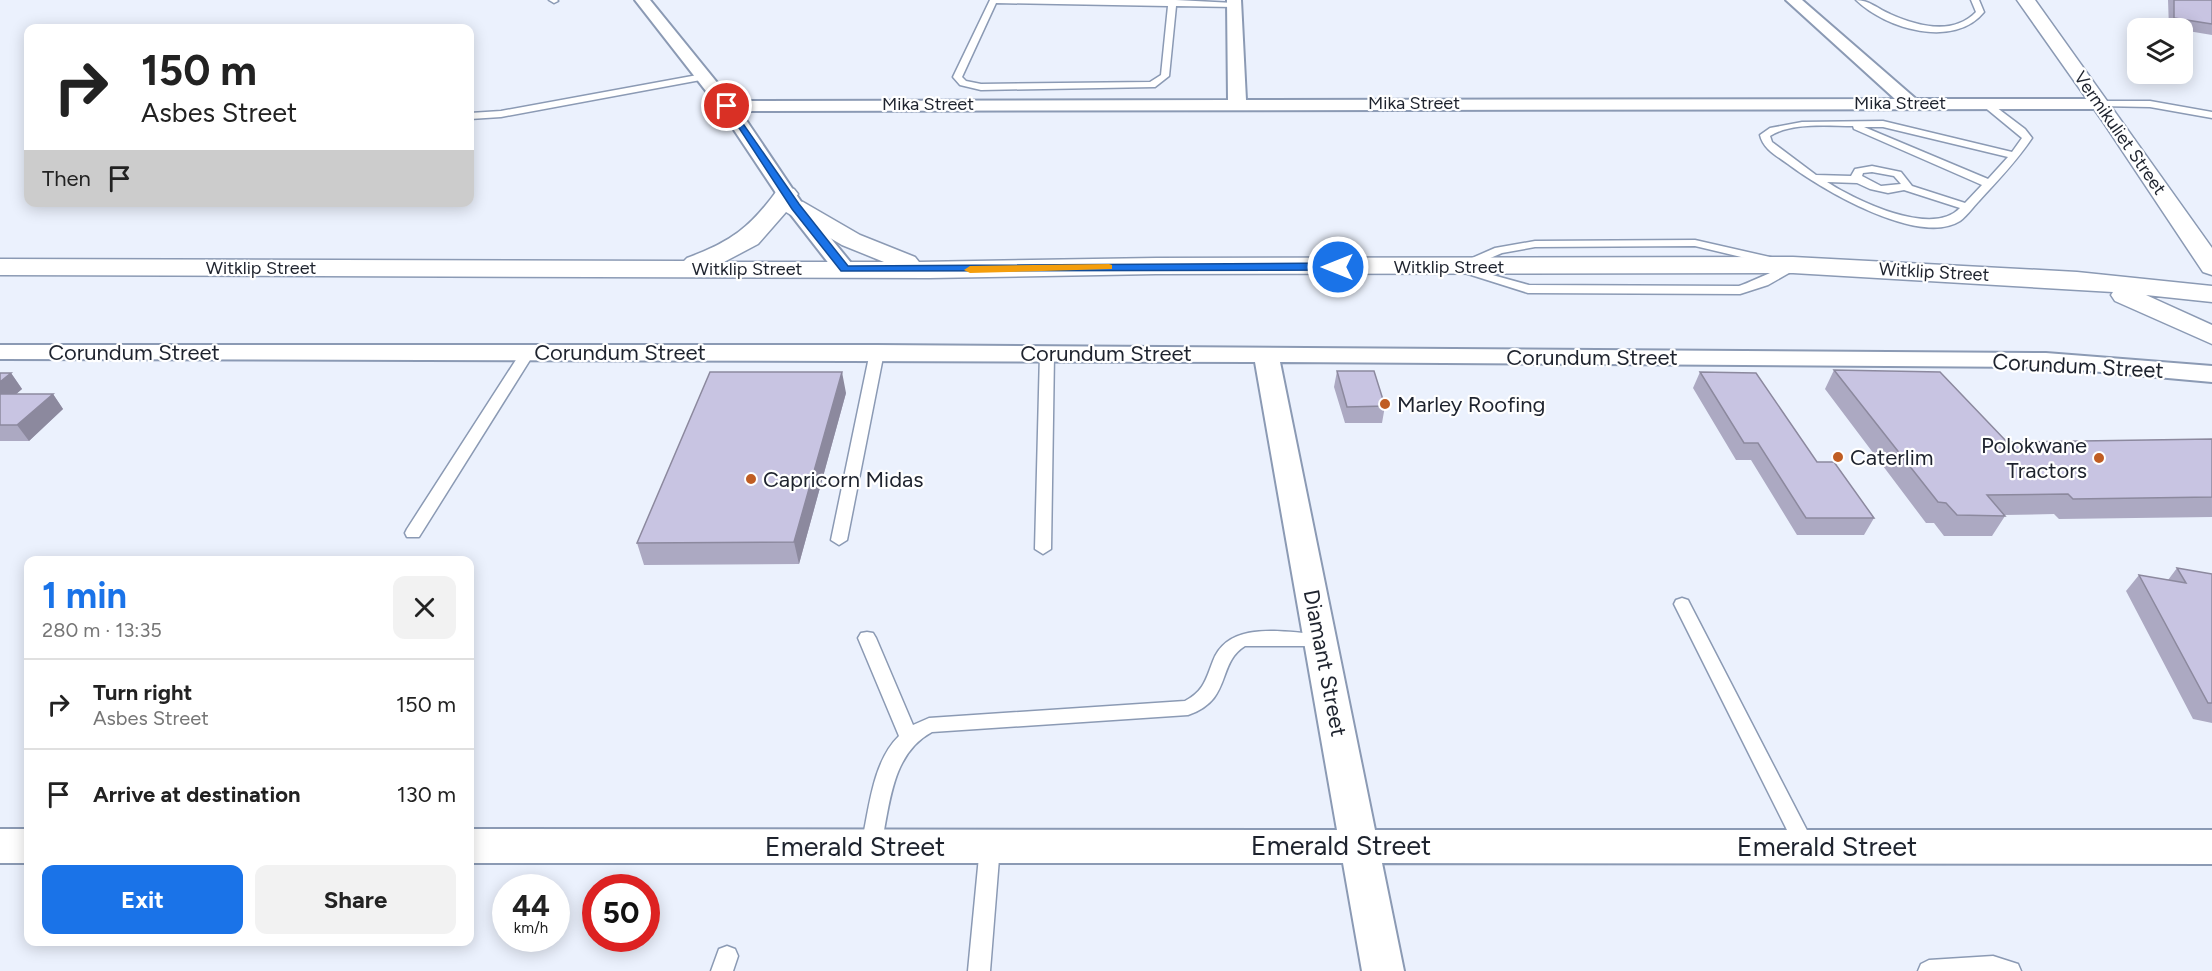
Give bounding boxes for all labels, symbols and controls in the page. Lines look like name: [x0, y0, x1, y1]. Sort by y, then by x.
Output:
map controls: [2127, 18, 2193, 84]
button: layers: [2127, 18, 2193, 84]
text: 150 m: [141, 45, 257, 96]
icon: right: [42, 48, 120, 126]
street label: Vermikuliet Street: [2069, 67, 2171, 199]
pin: [701, 80, 752, 131]
icon: arrive: [710, 89, 743, 122]
street label: Mika Street: [1368, 92, 1460, 114]
street label: Mika Street: [1854, 92, 1946, 114]
street label: Mika Street: [882, 93, 974, 115]
text: Asbes Street: [141, 96, 297, 129]
icon: arrive: [103, 162, 136, 195]
text: Then: [42, 165, 91, 192]
position arrow: [1306, 235, 1370, 299]
street label: Witklip Street: [1394, 256, 1505, 278]
street label: Witklip Street: [206, 257, 317, 279]
street label: Witklip Street: [692, 258, 803, 280]
street label: Witklip Street: [1878, 258, 1990, 286]
street label: Corundum Street: [48, 339, 220, 366]
street label: Corundum Street: [534, 339, 706, 366]
street label: Corundum Street: [1020, 340, 1192, 367]
street label: Corundum Street: [1506, 344, 1678, 371]
street label: Corundum Street: [1992, 348, 2164, 384]
place label: Marley Roofing: [1397, 391, 1546, 418]
marker: Marley Roofing: [1378, 397, 1392, 411]
place label: Polokwane Tractors: [1981, 432, 2087, 484]
place label: Caterlim: [1850, 444, 1933, 471]
marker: Caterlim: [1831, 450, 1845, 464]
marker: Polokwane Tractors: [2092, 451, 2106, 465]
place label: Capricorn Midas: [763, 466, 924, 493]
marker: Capricorn Midas: [744, 472, 758, 486]
text: 1 min: [42, 574, 127, 617]
button: close: [393, 576, 456, 639]
street label: Diamant Street: [1298, 587, 1352, 739]
text: 280 m · 13:35: [42, 618, 162, 642]
text: Turn right: [93, 679, 192, 706]
icon: right: [42, 688, 75, 721]
text: 150 m: [396, 691, 456, 718]
text: Asbes Street: [93, 706, 209, 730]
icon: arrive: [42, 778, 75, 811]
text: Arrive at destination: [93, 781, 301, 808]
text: 130 m: [397, 781, 456, 808]
street label: Emerald Street: [1251, 829, 1431, 862]
street label: Emerald Street: [765, 830, 945, 863]
street label: Emerald Street: [1737, 830, 1917, 863]
button: Exit: [42, 865, 243, 934]
button: Share: [255, 865, 456, 934]
speed limit sign: 50: [582, 874, 660, 952]
text: 44: [512, 887, 550, 924]
text: km/h: [514, 919, 548, 937]

